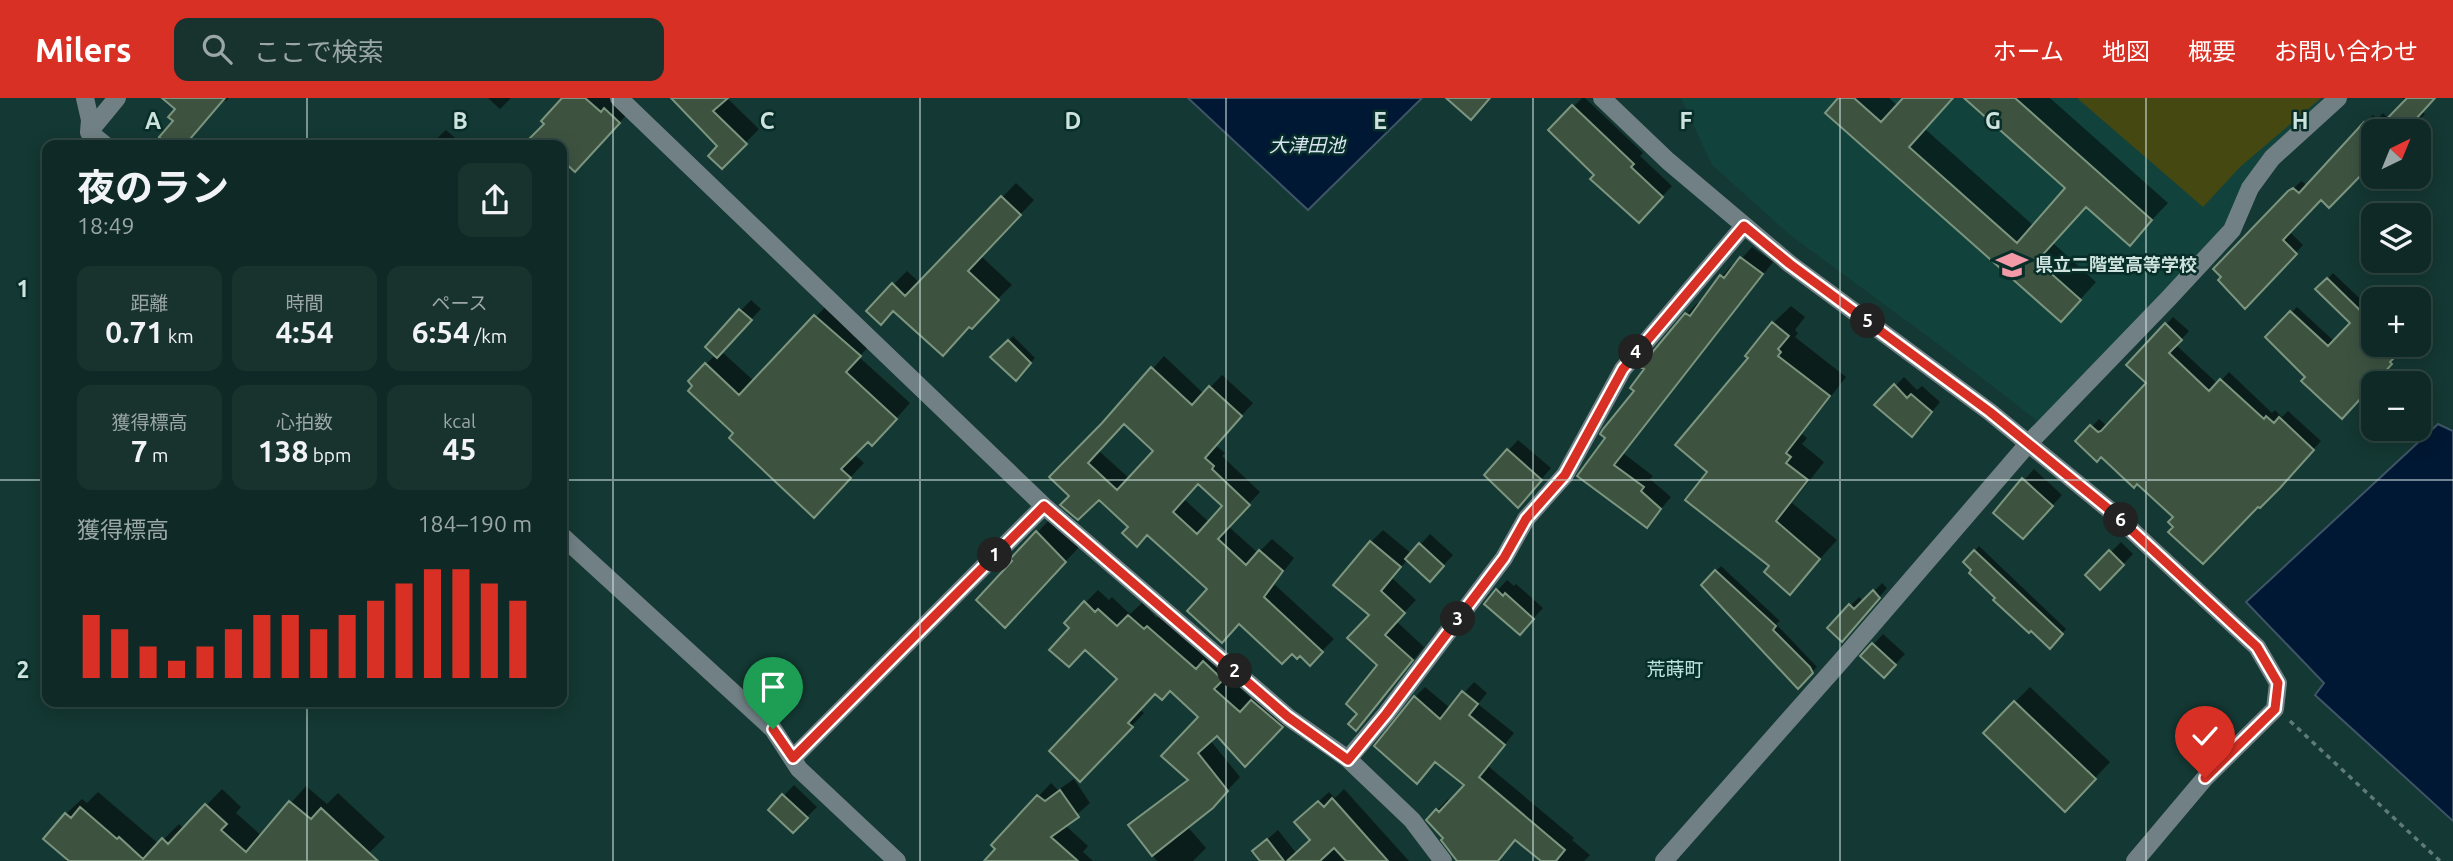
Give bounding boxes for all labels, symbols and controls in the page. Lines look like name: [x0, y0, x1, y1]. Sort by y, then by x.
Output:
search box: [174, 18, 664, 81]
icon: search: [198, 30, 236, 68]
text: Milers: [35, 31, 132, 68]
text: ここで検索: [254, 37, 384, 66]
text: ホーム: [1993, 38, 2064, 65]
text: 地図: [2102, 38, 2150, 65]
text: 概要: [2188, 38, 2236, 65]
text: お問い合わせ: [2274, 38, 2418, 65]
text: A: [145, 108, 161, 133]
text: B: [452, 108, 468, 133]
text: C: [760, 108, 775, 133]
text: D: [1065, 108, 1081, 133]
text: E: [1373, 108, 1387, 133]
text: F: [1680, 108, 1693, 133]
text: G: [1985, 108, 2001, 133]
text: H: [2292, 108, 2308, 133]
north arrow: [2361, 119, 2431, 189]
map controls: [2361, 119, 2431, 441]
water label: 大津田池: [1269, 134, 1347, 156]
button: share: [458, 163, 532, 237]
text: 夜のラン: [77, 166, 229, 208]
button: layers: [2361, 203, 2431, 273]
text: 18:49: [77, 213, 135, 238]
school or university icon: 県立二階堂高等学校: [1995, 248, 2029, 282]
place label: 県立二階堂高等学校: [2035, 254, 2197, 274]
text: 1: [17, 276, 29, 301]
button: +: [2361, 287, 2431, 357]
text: 距離: [130, 292, 169, 314]
text: 時間: [285, 292, 324, 314]
text: ペース: [431, 292, 488, 314]
pin: 5: [1850, 304, 1885, 339]
text: 5: [1862, 309, 1873, 331]
text: 0.71: [105, 315, 163, 349]
text: 4:54: [275, 315, 334, 349]
text: 6:54: [412, 315, 470, 349]
text: km: [163, 325, 194, 347]
text: /km: [470, 325, 507, 347]
pin: 4: [1618, 334, 1654, 370]
text: 4: [1630, 340, 1641, 362]
button: −: [2361, 371, 2431, 441]
text: kcal: [443, 410, 476, 432]
text: 獲得標高: [111, 411, 188, 433]
text: 心拍数: [276, 411, 333, 433]
text: 45: [443, 432, 476, 466]
text: 7: [131, 434, 148, 468]
text: 138: [258, 434, 308, 468]
text: m: [148, 444, 168, 466]
text: bpm: [308, 444, 351, 466]
pin: 6: [2104, 502, 2138, 538]
text: 6: [2115, 508, 2126, 530]
text: 184–190 m: [418, 511, 532, 536]
text: 獲得標高: [77, 517, 169, 542]
pin: 1: [978, 538, 1012, 573]
text: 1: [989, 543, 1000, 565]
pin: 3: [1440, 602, 1476, 636]
text: 3: [1452, 607, 1463, 629]
pin: 2: [1218, 654, 1252, 688]
text: 2: [17, 657, 29, 682]
pin: [743, 657, 803, 729]
district label: 荒蒔町: [1646, 658, 1704, 680]
text: 2: [1229, 659, 1240, 681]
icon: arrive: [754, 668, 792, 706]
pin: [2175, 706, 2235, 778]
icon: check: [2186, 717, 2224, 755]

